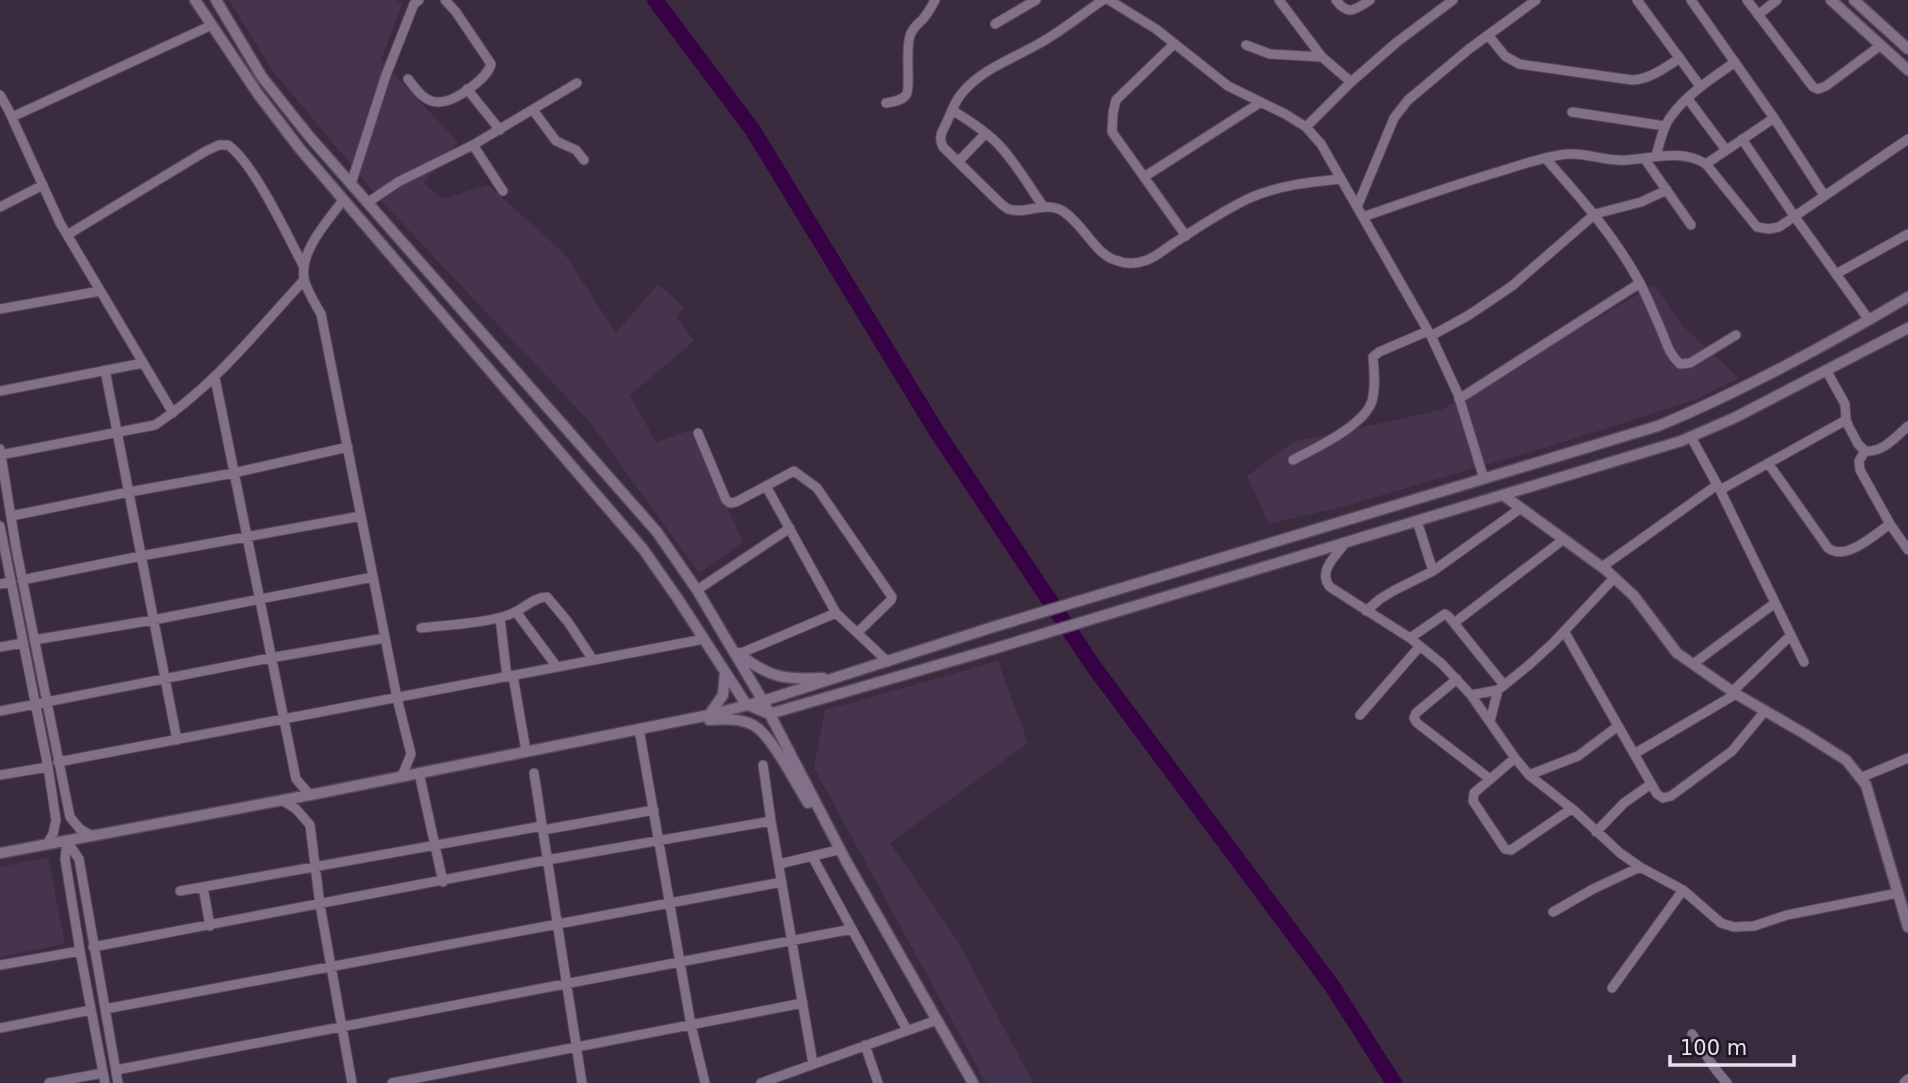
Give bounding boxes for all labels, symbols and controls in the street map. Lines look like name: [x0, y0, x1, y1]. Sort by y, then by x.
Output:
scale bar: [1670, 1024, 1794, 1068]
text: 100 m: [1680, 1036, 1747, 1060]

